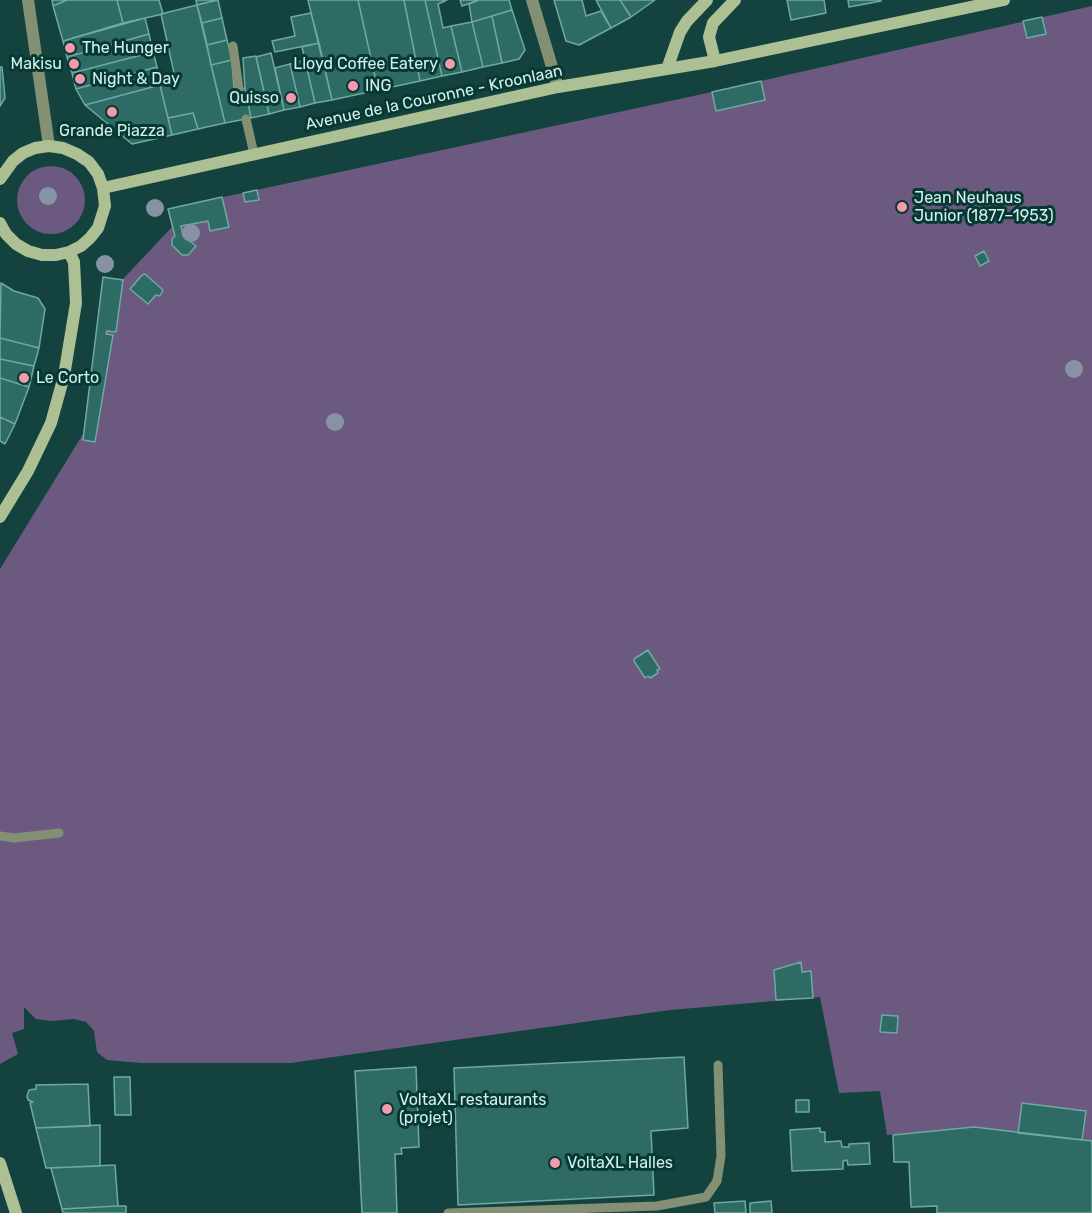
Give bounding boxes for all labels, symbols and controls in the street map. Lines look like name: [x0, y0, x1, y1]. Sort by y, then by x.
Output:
place label: The Hunger: [82, 38, 169, 58]
marker: The Hunger: [63, 41, 77, 55]
place label: Makisu: [11, 54, 62, 74]
place label: Lloyd Coffee Eatery: [293, 54, 438, 74]
marker: Makisu: [67, 57, 81, 71]
marker: Lloyd Coffee Eatery: [443, 57, 457, 71]
street label: Avenue de la Couronne - Kroonlaan: [304, 61, 564, 135]
place label: Night & Day: [92, 69, 180, 89]
marker: Night & Day: [73, 72, 87, 86]
place label: ING: [365, 76, 391, 96]
marker: ING: [346, 79, 360, 93]
place label: Quisso: [229, 88, 279, 108]
marker: Quisso: [284, 91, 298, 105]
marker: Grande Piazza: [105, 105, 119, 119]
place label: Grande Piazza: [59, 121, 165, 141]
place label: Jean Neuhaus Junior (1877–1953): [914, 188, 1054, 226]
marker: Jean Neuhaus Junior (1877–1953): [895, 200, 909, 214]
place label: Le Corto: [36, 368, 99, 388]
marker: Le Corto: [17, 371, 31, 385]
place label: VoltaXL restaurants (projet): [399, 1090, 546, 1128]
marker: VoltaXL restaurants (projet): [380, 1102, 394, 1116]
place label: VoltaXL Halles: [567, 1153, 673, 1173]
marker: VoltaXL Halles: [548, 1156, 562, 1170]

